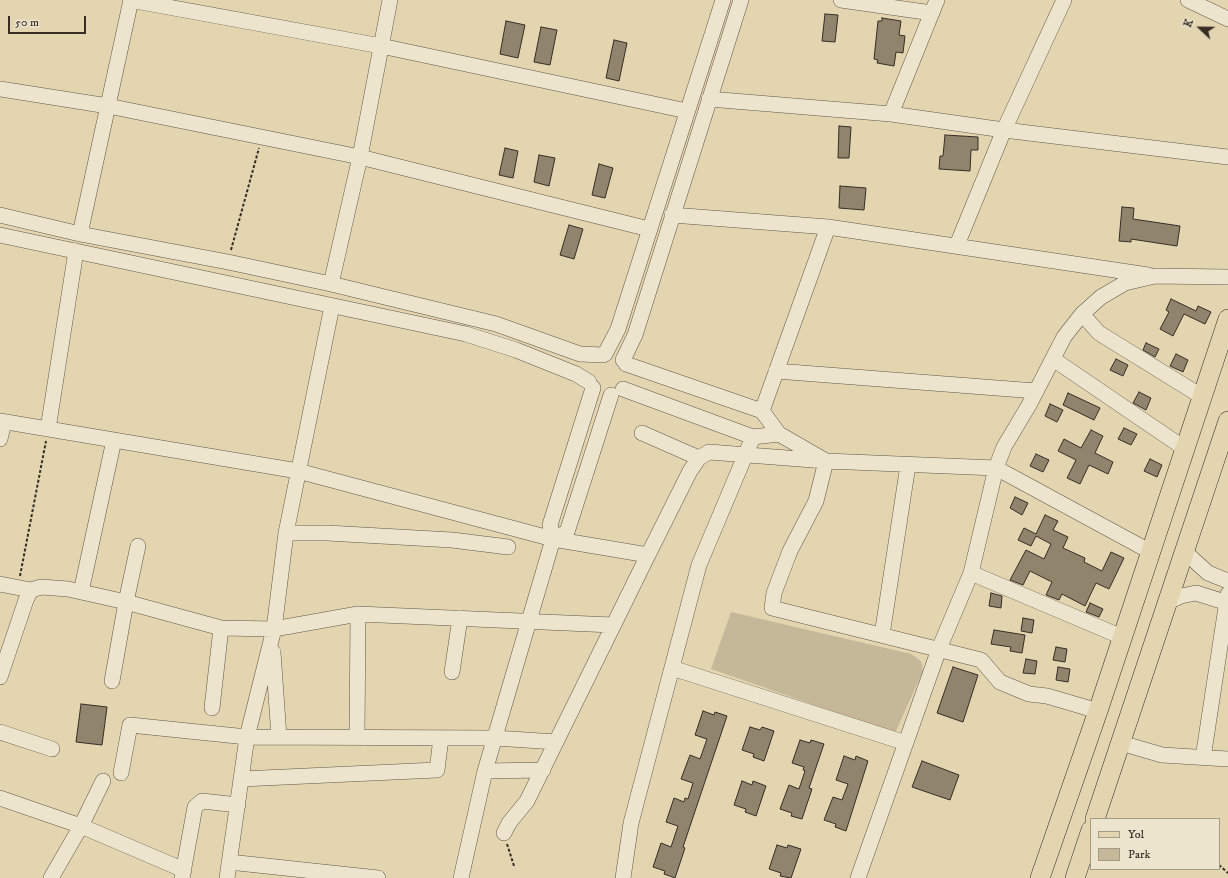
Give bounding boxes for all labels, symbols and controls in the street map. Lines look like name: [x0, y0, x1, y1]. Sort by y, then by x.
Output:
scale bar: [10, 8, 88, 34]
north arrow: [1180, 8, 1220, 48]
text: 50 m: [15, 15, 39, 30]
text: K: [1181, 17, 1197, 30]
legend: [1090, 818, 1220, 870]
text: Yol: [1128, 827, 1144, 842]
text: Park: [1128, 847, 1150, 862]

